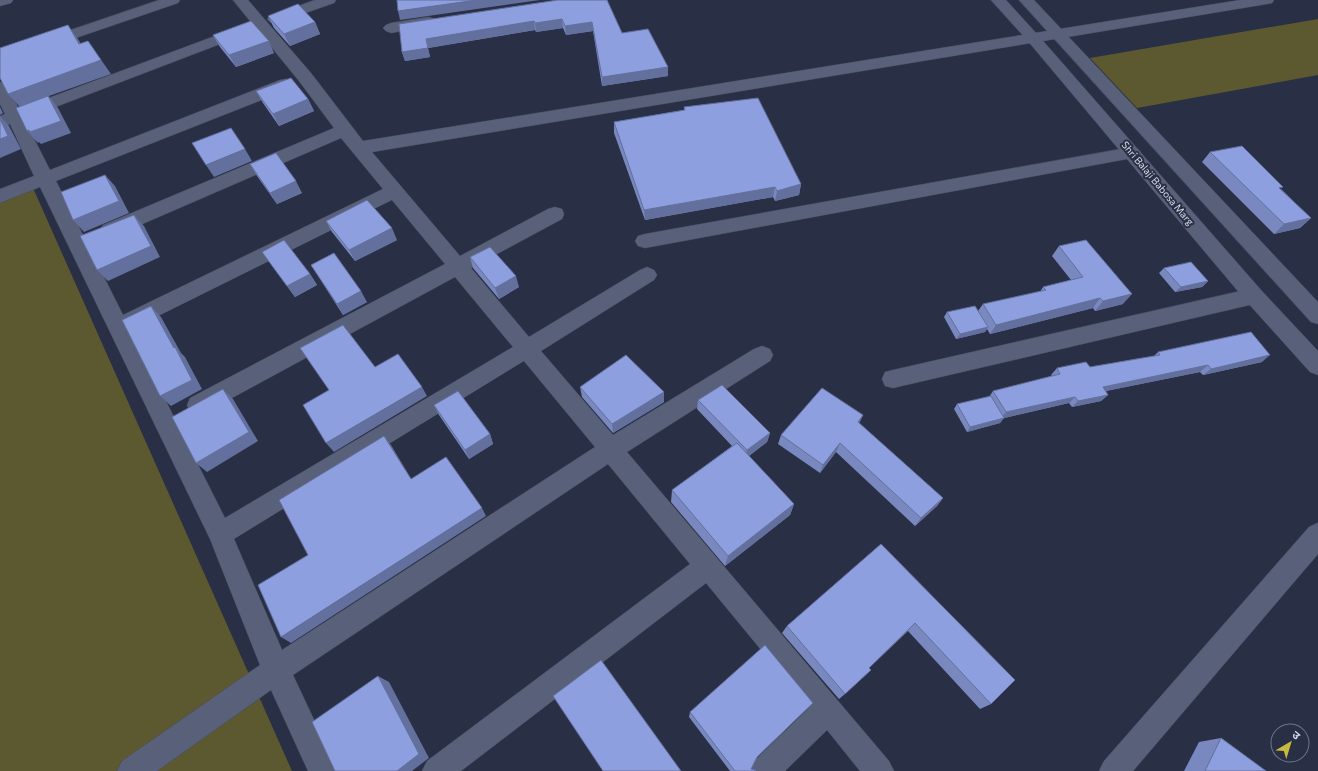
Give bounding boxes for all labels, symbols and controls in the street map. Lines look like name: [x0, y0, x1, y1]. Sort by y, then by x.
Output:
street label: Shri Balaji Babosa Marg: [1119, 139, 1197, 228]
north arrow: [1270, 723, 1310, 763]
text: उ: [1290, 728, 1303, 742]

